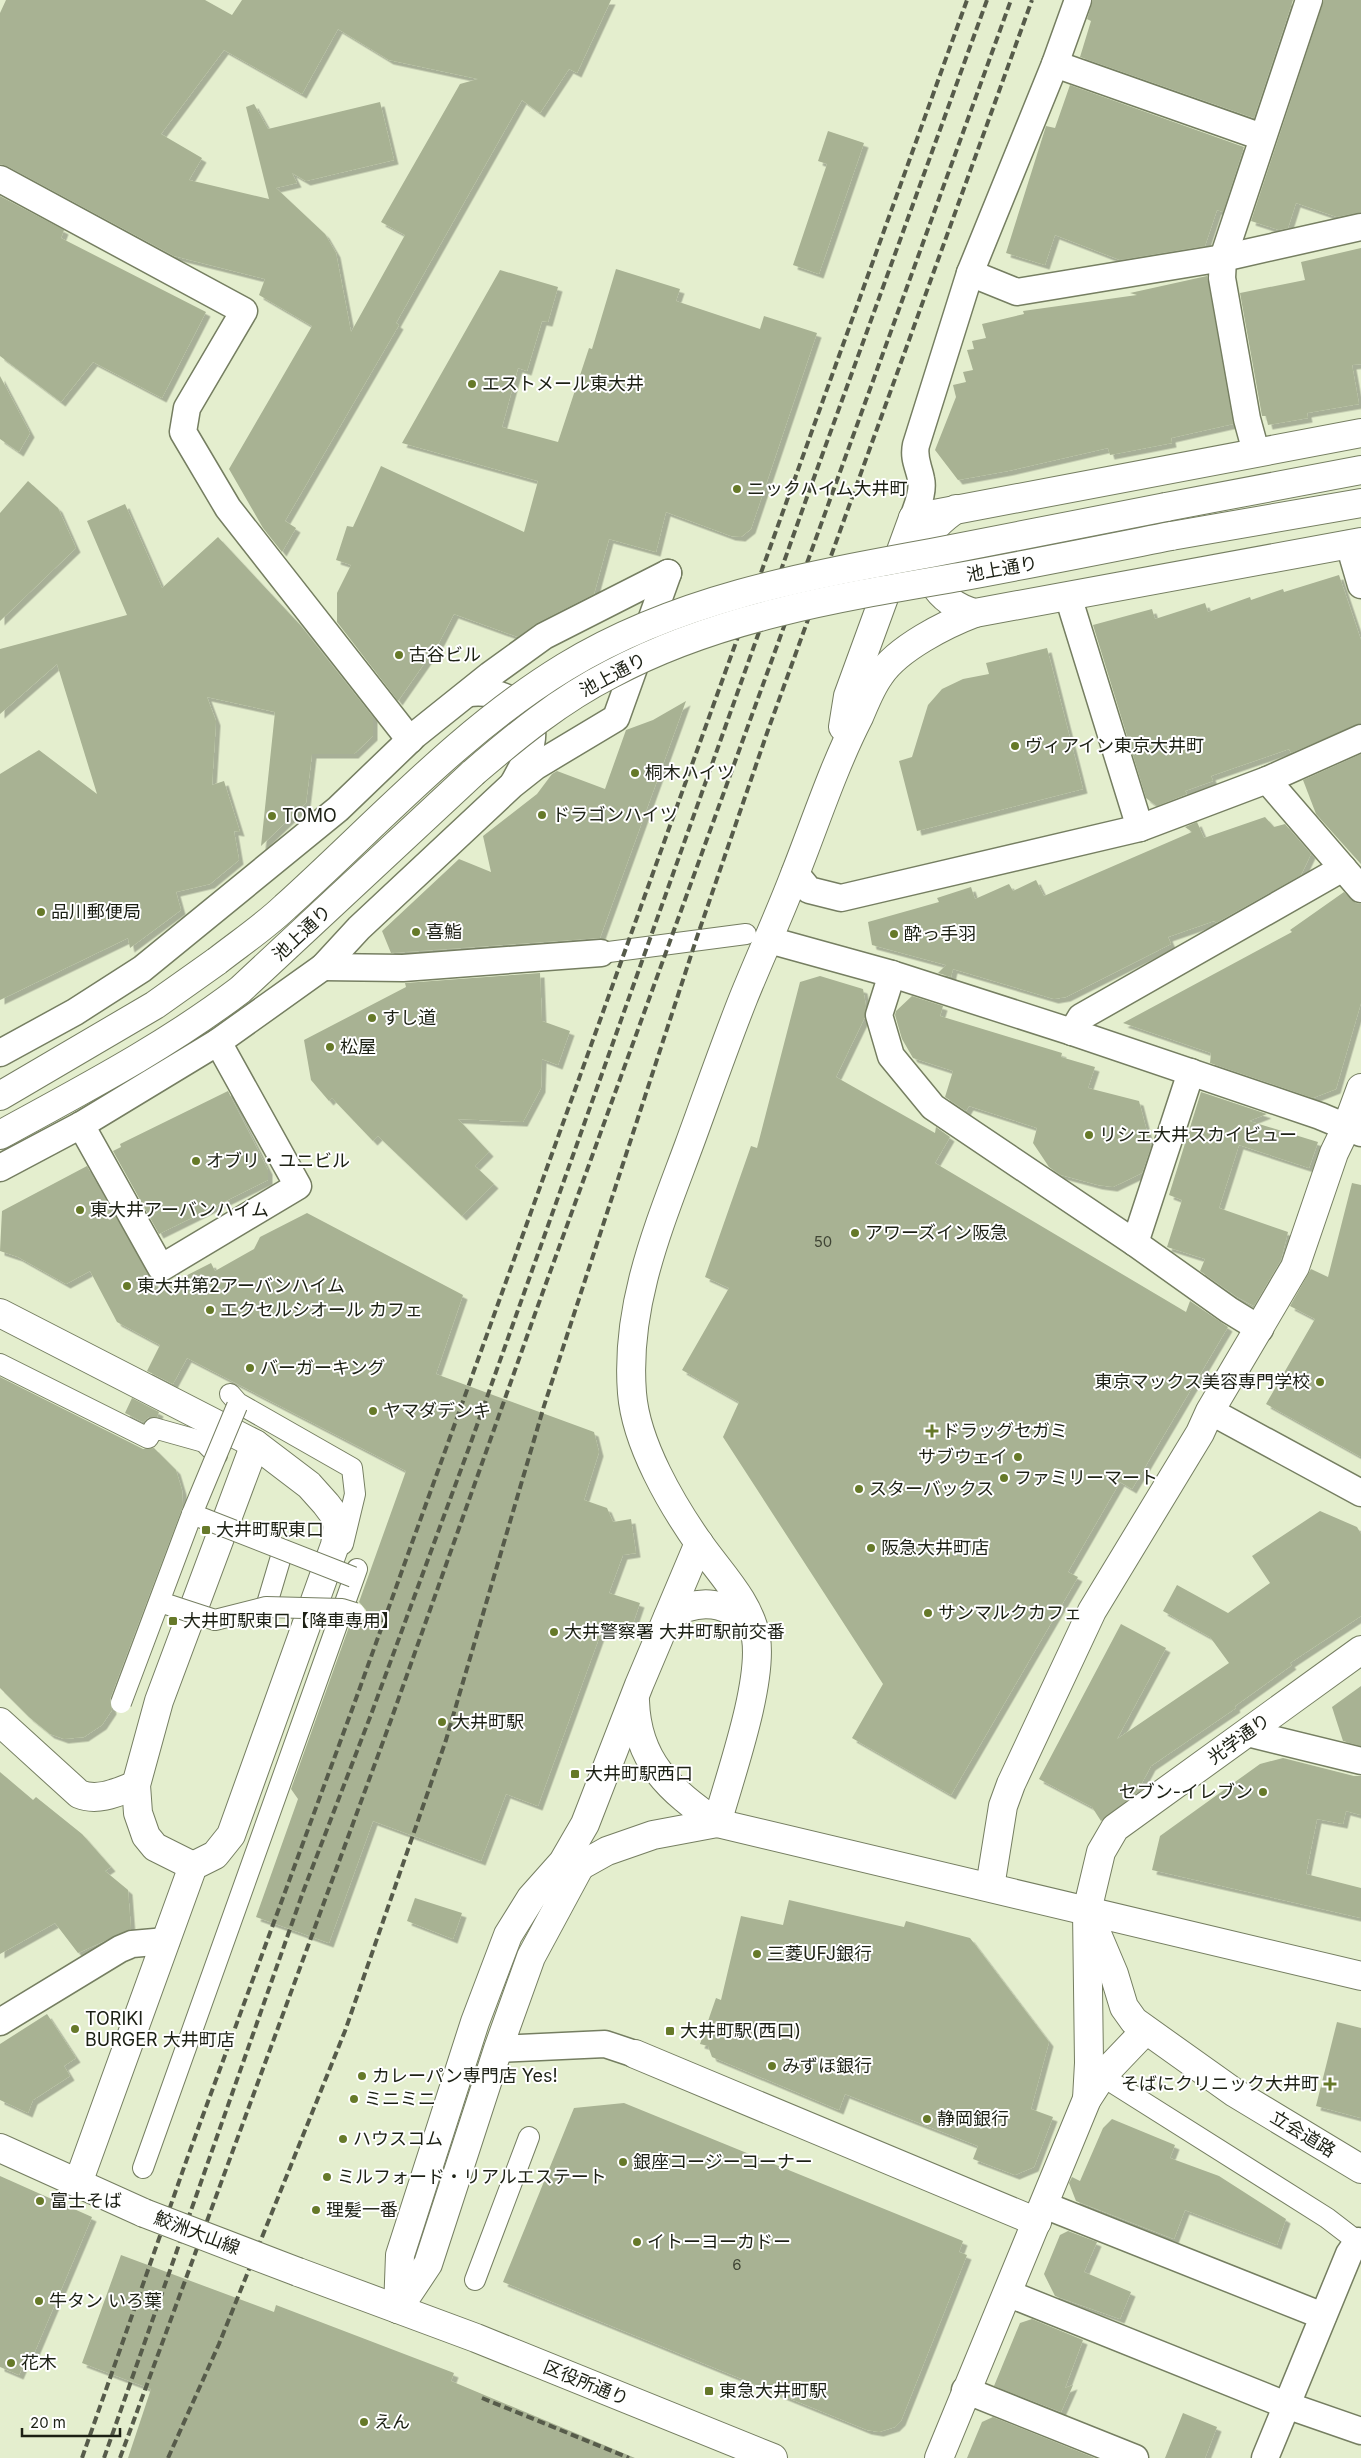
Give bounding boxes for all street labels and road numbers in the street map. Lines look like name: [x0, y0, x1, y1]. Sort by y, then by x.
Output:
street label: 池上通り: [965, 552, 1039, 585]
street label: 池上通り: [576, 648, 649, 701]
street label: 池上通り: [268, 900, 335, 965]
street label: 光学通り: [1203, 1709, 1274, 1768]
street label: 立会道路: [1267, 2106, 1340, 2161]
street label: 鮫洲大山線: [151, 2207, 243, 2258]
street label: 区役所通り: [541, 2356, 632, 2409]

